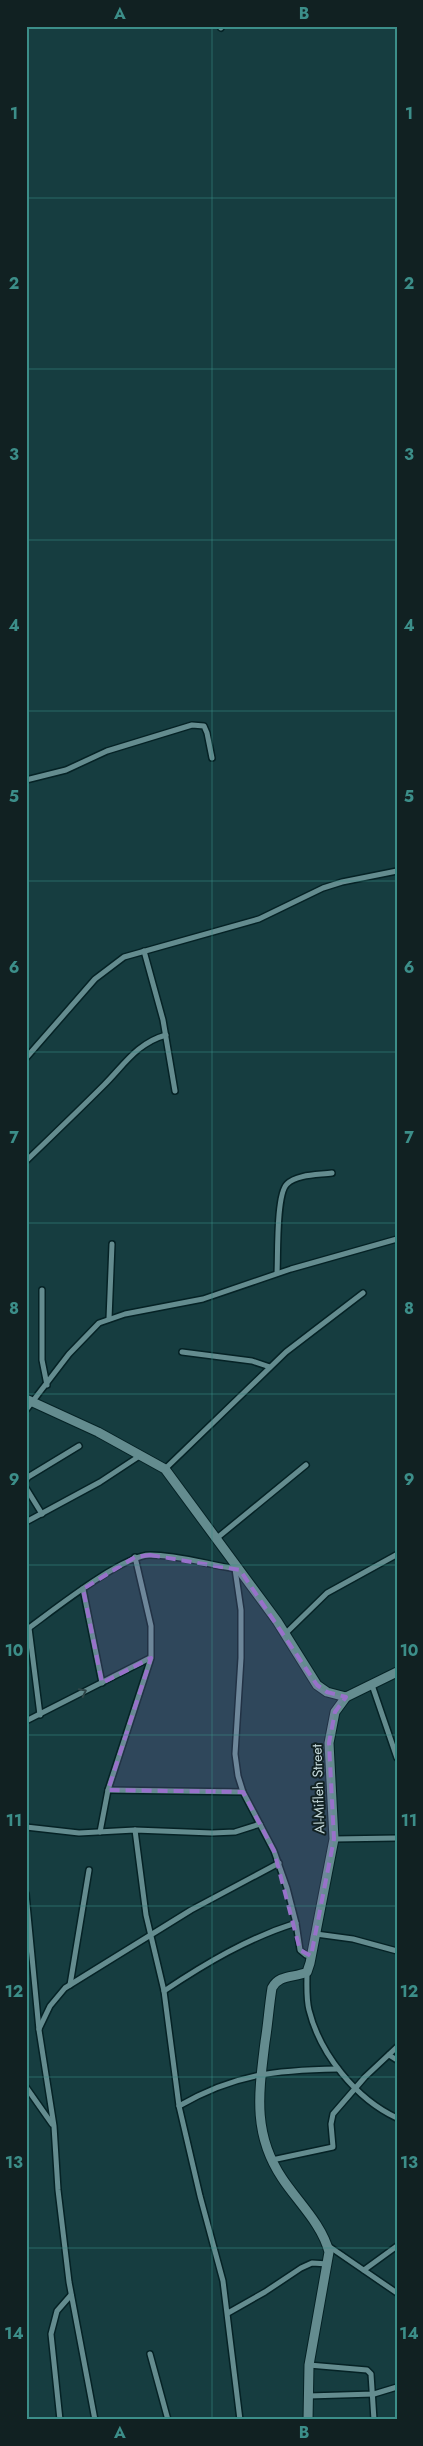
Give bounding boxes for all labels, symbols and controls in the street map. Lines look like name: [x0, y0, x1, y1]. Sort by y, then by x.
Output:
text: A: [113, 2, 126, 25]
text: B: [299, 2, 309, 25]
text: 1: [10, 102, 18, 125]
text: 1: [405, 102, 413, 125]
text: 2: [9, 272, 19, 295]
text: 2: [404, 272, 414, 295]
text: 3: [9, 443, 19, 466]
text: 3: [404, 443, 414, 466]
text: 4: [8, 614, 20, 637]
text: 4: [403, 614, 415, 637]
text: 5: [9, 785, 19, 808]
text: 5: [404, 785, 414, 808]
text: 6: [9, 956, 19, 979]
text: 6: [404, 956, 414, 979]
text: 7: [9, 1126, 19, 1149]
text: 7: [404, 1126, 414, 1149]
text: 8: [9, 1297, 19, 1320]
text: 8: [404, 1297, 414, 1320]
text: 9: [9, 1468, 19, 1491]
text: 9: [404, 1468, 414, 1491]
text: 10: [5, 1639, 23, 1662]
text: 10: [400, 1639, 418, 1662]
one-way arrow: [78, 1688, 87, 1698]
street label: Al-Mifleh Street: [306, 1743, 330, 1834]
text: 11: [6, 1809, 22, 1832]
text: 11: [401, 1809, 417, 1832]
text: 12: [5, 1980, 23, 2003]
text: 12: [400, 1980, 418, 2003]
text: 13: [5, 2151, 23, 2174]
text: 13: [400, 2151, 418, 2174]
text: 14: [4, 2322, 24, 2345]
text: 14: [399, 2322, 419, 2345]
text: A: [113, 2421, 126, 2444]
text: B: [299, 2421, 309, 2444]

